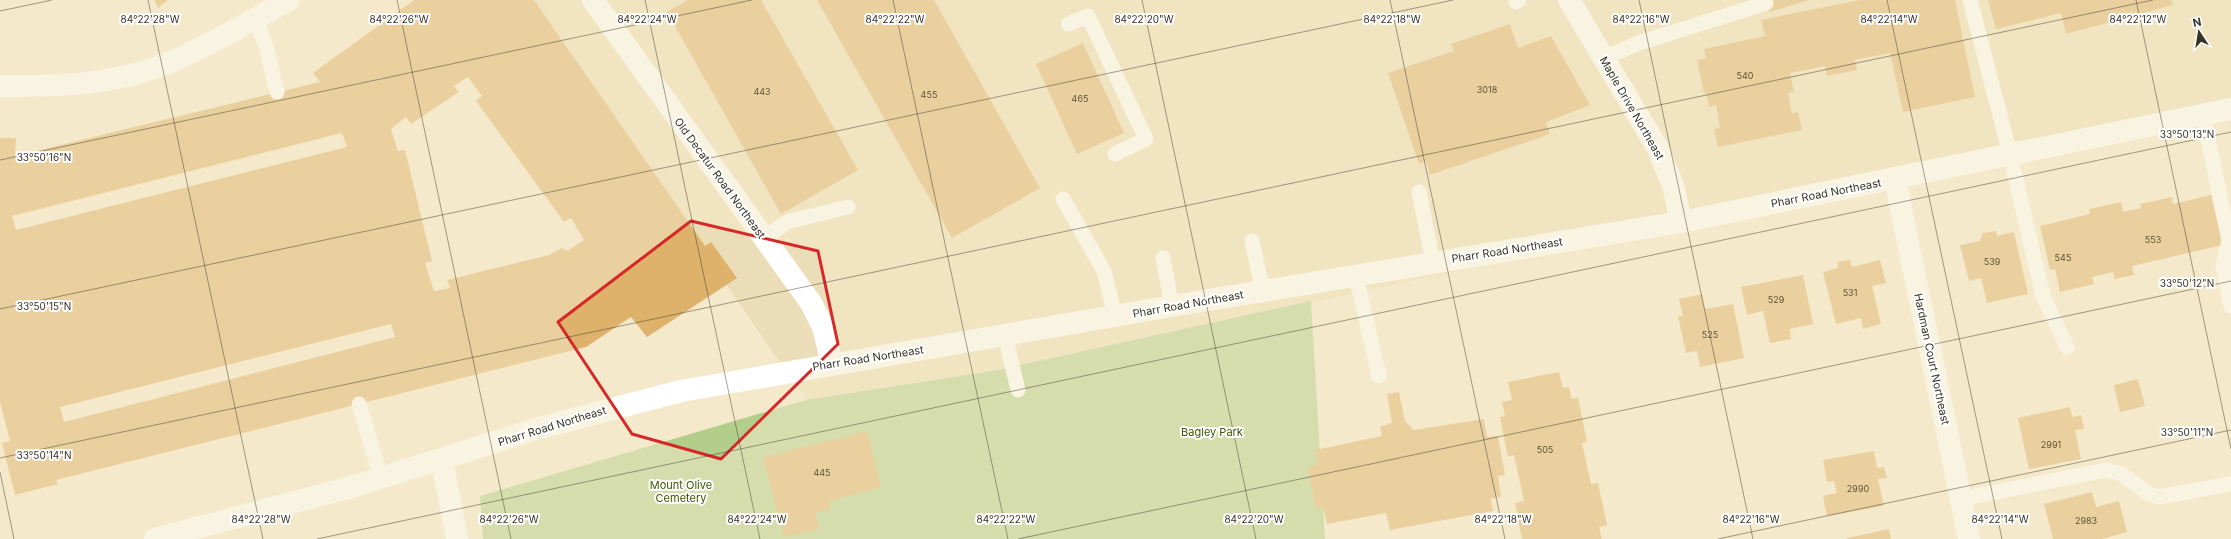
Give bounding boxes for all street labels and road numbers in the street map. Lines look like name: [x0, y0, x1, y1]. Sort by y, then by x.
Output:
street label: Maple Drive Northeast: [1597, 54, 1667, 162]
street label: Old Decatur Road Northeast: [671, 115, 769, 242]
street label: Pharr Road Northeast: [1770, 175, 1883, 211]
street label: Pharr Road Northeast: [1450, 234, 1564, 266]
street label: Pharr Road Northeast: [1131, 287, 1245, 321]
street label: Hardman Court Northeast: [1911, 292, 1953, 426]
street label: Pharr Road Northeast: [811, 342, 925, 374]
street label: Pharr Road Northeast: [496, 403, 608, 449]

